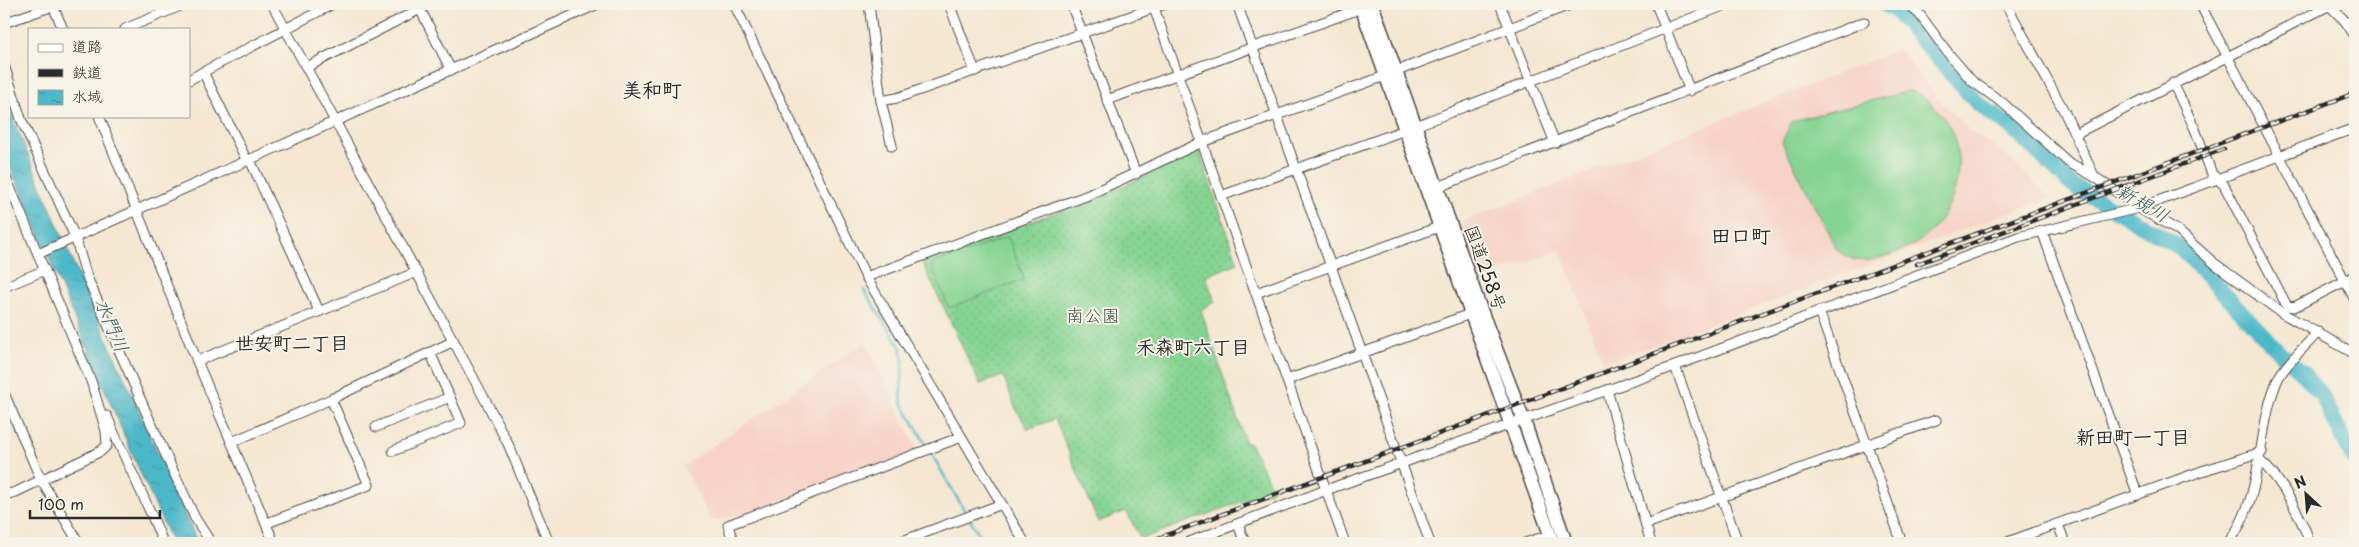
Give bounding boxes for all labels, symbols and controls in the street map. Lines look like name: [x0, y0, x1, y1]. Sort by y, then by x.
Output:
legend: [28, 28, 190, 118]
text: 道路: [72, 34, 102, 57]
text: 鉄道: [72, 60, 102, 83]
district label: 美和町: [622, 74, 682, 104]
text: 水域: [72, 84, 102, 107]
water label: 新規川: [2112, 176, 2175, 229]
district label: 田口町: [1711, 220, 1771, 250]
street label: 国道258号: [1458, 221, 1514, 314]
water label: 水門川: [89, 293, 137, 356]
park label: 南公園: [1066, 301, 1120, 328]
district label: 世安町二丁目: [235, 328, 349, 356]
district label: 禾森町六丁目: [1136, 332, 1250, 360]
district label: 新田町一丁目: [2076, 422, 2190, 450]
north arrow: [2282, 470, 2332, 520]
text: N: [2290, 470, 2310, 494]
scale bar: [30, 487, 160, 519]
text: 100 m: [38, 492, 84, 515]

